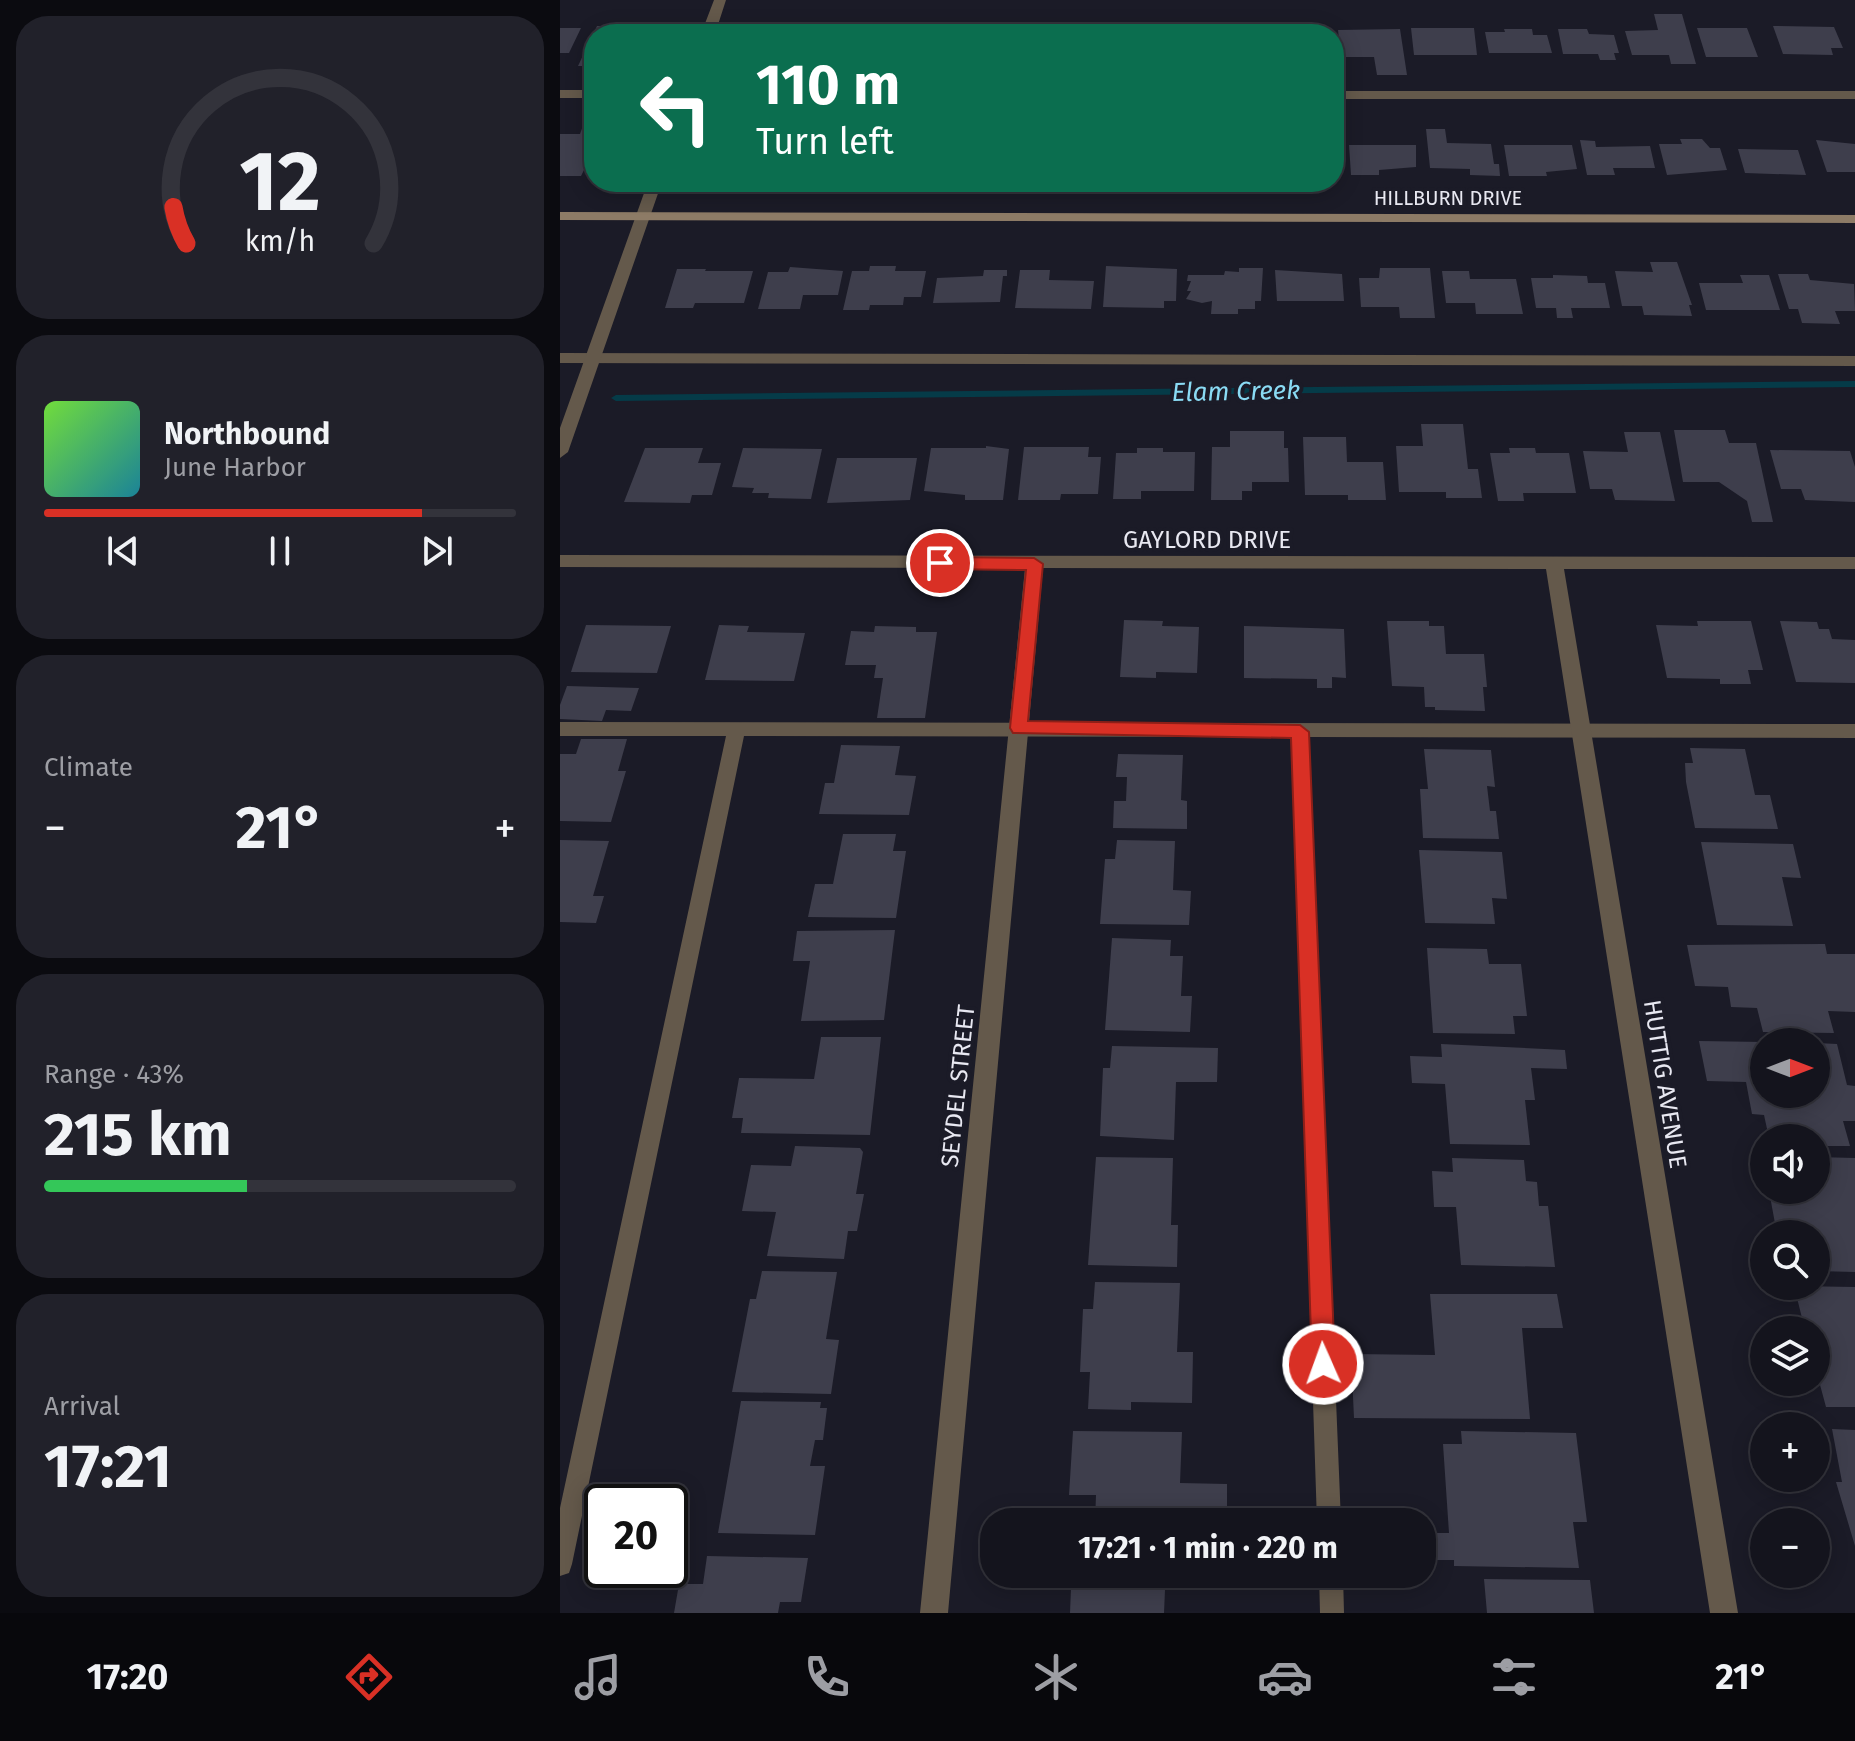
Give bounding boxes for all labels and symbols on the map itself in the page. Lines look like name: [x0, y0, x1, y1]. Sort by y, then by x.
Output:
street label: HILLBURN DRIVE: [1374, 186, 1522, 210]
water label: Elam Creek: [1171, 375, 1301, 408]
street label: GAYLORD DRIVE: [1123, 526, 1291, 554]
pin: [906, 529, 974, 597]
street label: HUTTIG AVENUE: [1638, 998, 1692, 1170]
street label: SEYDEL STREET: [936, 1003, 981, 1169]
north arrow: [1750, 1028, 1830, 1108]
position arrow: [1281, 1322, 1365, 1406]
speed limit sign: 20: [584, 1484, 688, 1588]

